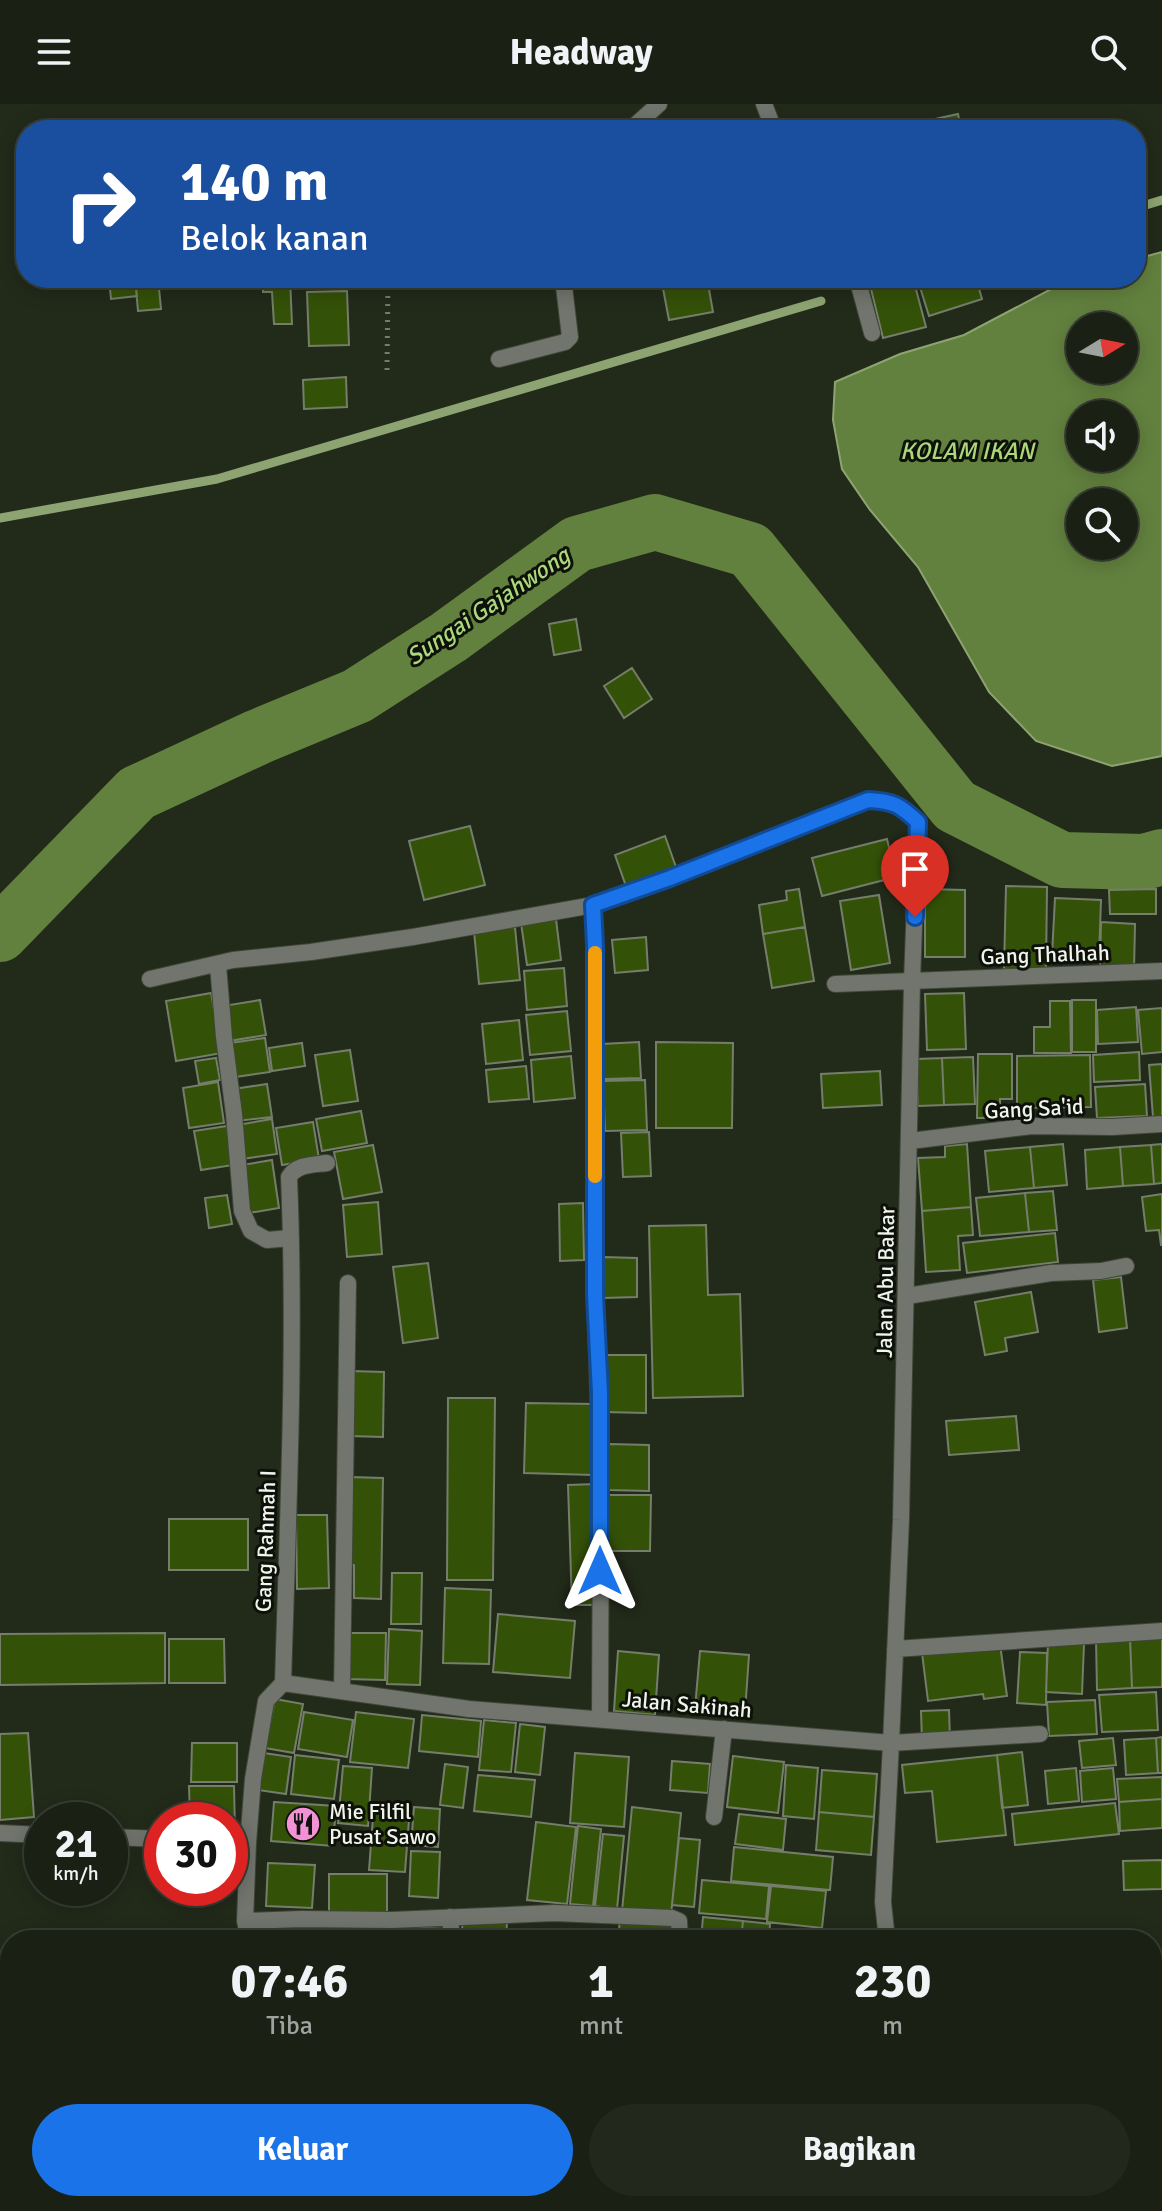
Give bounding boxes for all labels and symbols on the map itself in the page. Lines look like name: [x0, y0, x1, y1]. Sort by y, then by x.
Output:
north arrow: [1066, 312, 1138, 384]
water label: KOLAM IKAN: [900, 436, 1037, 466]
water label: Sungai Gajahwong: [401, 539, 577, 672]
pin: [881, 835, 949, 917]
street label: Gang Thalhah: [980, 939, 1110, 970]
street label: Gang Sa'id: [984, 1092, 1084, 1125]
street label: Jalan Abu Bakar: [871, 1206, 900, 1358]
street label: Gang Rahmah I: [250, 1470, 281, 1612]
position arrow: [558, 1529, 642, 1613]
street label: Jalan Sakinah: [621, 1685, 753, 1724]
place label: Mie Filfil Pusat Sawo: [329, 1798, 436, 1850]
speed limit sign: 30: [144, 1802, 248, 1906]
restaurant icon: Mie Filfil Pusat Sawo: [284, 1805, 322, 1843]

